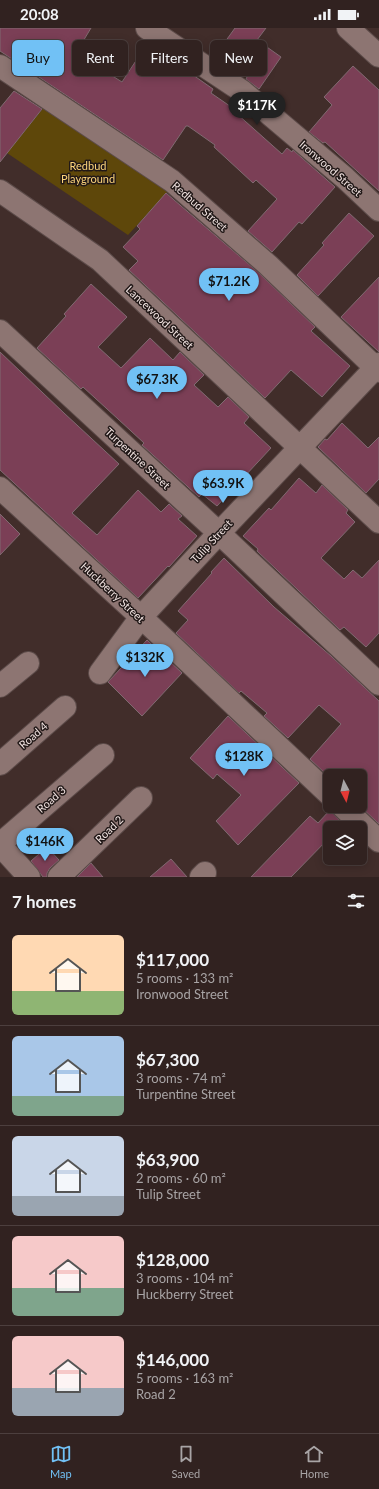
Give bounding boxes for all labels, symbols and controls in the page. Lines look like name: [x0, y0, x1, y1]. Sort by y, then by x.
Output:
text: 20:08: [20, 5, 59, 23]
chip: Buy: [12, 40, 64, 76]
chip: Rent: [72, 40, 128, 76]
chip: Filters: [136, 40, 202, 76]
chip: New: [210, 40, 267, 76]
pin: $117K: [229, 92, 285, 126]
text: $117K: [237, 97, 277, 113]
street label: Ironwood Street: [297, 137, 365, 199]
park label: Redbud Playground: [61, 159, 115, 185]
street label: Redbud Street: [170, 179, 230, 233]
pin: $71.2K: [196, 268, 262, 302]
text: $71.2K: [208, 273, 250, 289]
street label: Lancewood Street: [124, 283, 196, 352]
pin: $67.3K: [124, 366, 190, 400]
text: $67.3K: [136, 371, 178, 387]
street label: Turpentine Street: [103, 425, 173, 491]
pin: $63.9K: [190, 470, 256, 504]
text: $63.9K: [202, 475, 244, 491]
street label: Tulip Street: [188, 517, 234, 565]
street label: Huckberry Street: [78, 559, 148, 625]
pin: $132K: [117, 644, 173, 678]
text: $132K: [125, 649, 165, 665]
street label: Road 4: [16, 719, 50, 751]
pin: $128K: [216, 743, 272, 777]
text: $128K: [224, 748, 264, 764]
north arrow: [323, 769, 367, 813]
map controls: [323, 769, 367, 865]
street label: Road 3: [34, 783, 68, 815]
street label: Road 2: [92, 813, 126, 845]
button: layers: [323, 821, 367, 865]
pin: $146K: [17, 828, 73, 862]
text: $146K: [25, 833, 65, 849]
icon: filters: [345, 890, 367, 912]
text: 7 homes: [12, 891, 76, 912]
text: $117,000: [136, 949, 209, 970]
icon: home: [44, 951, 92, 999]
text: 5 rooms · 133 m²: [136, 970, 233, 986]
text: Ironwood Street: [136, 986, 228, 1002]
text: $67,300: [136, 1049, 199, 1070]
icon: home: [44, 1052, 92, 1100]
text: 3 rooms · 74 m²: [136, 1070, 226, 1086]
text: Turpentine Street: [136, 1086, 235, 1102]
text: $63,900: [136, 1149, 199, 1170]
icon: home: [44, 1152, 92, 1200]
text: 2 rooms · 60 m²: [136, 1170, 226, 1186]
text: Tulip Street: [136, 1186, 201, 1202]
text: $128,000: [136, 1249, 209, 1270]
icon: home: [44, 1252, 92, 1300]
text: 3 rooms · 104 m²: [136, 1270, 233, 1286]
text: Huckberry Street: [136, 1286, 233, 1302]
text: $146,000: [136, 1349, 209, 1370]
icon: home: [44, 1352, 92, 1400]
text: 5 rooms · 163 m²: [136, 1370, 233, 1386]
text: Road 2: [136, 1386, 176, 1402]
tab: Map: [50, 1443, 72, 1480]
tab: Saved: [171, 1443, 200, 1480]
tab: Home: [300, 1443, 329, 1480]

